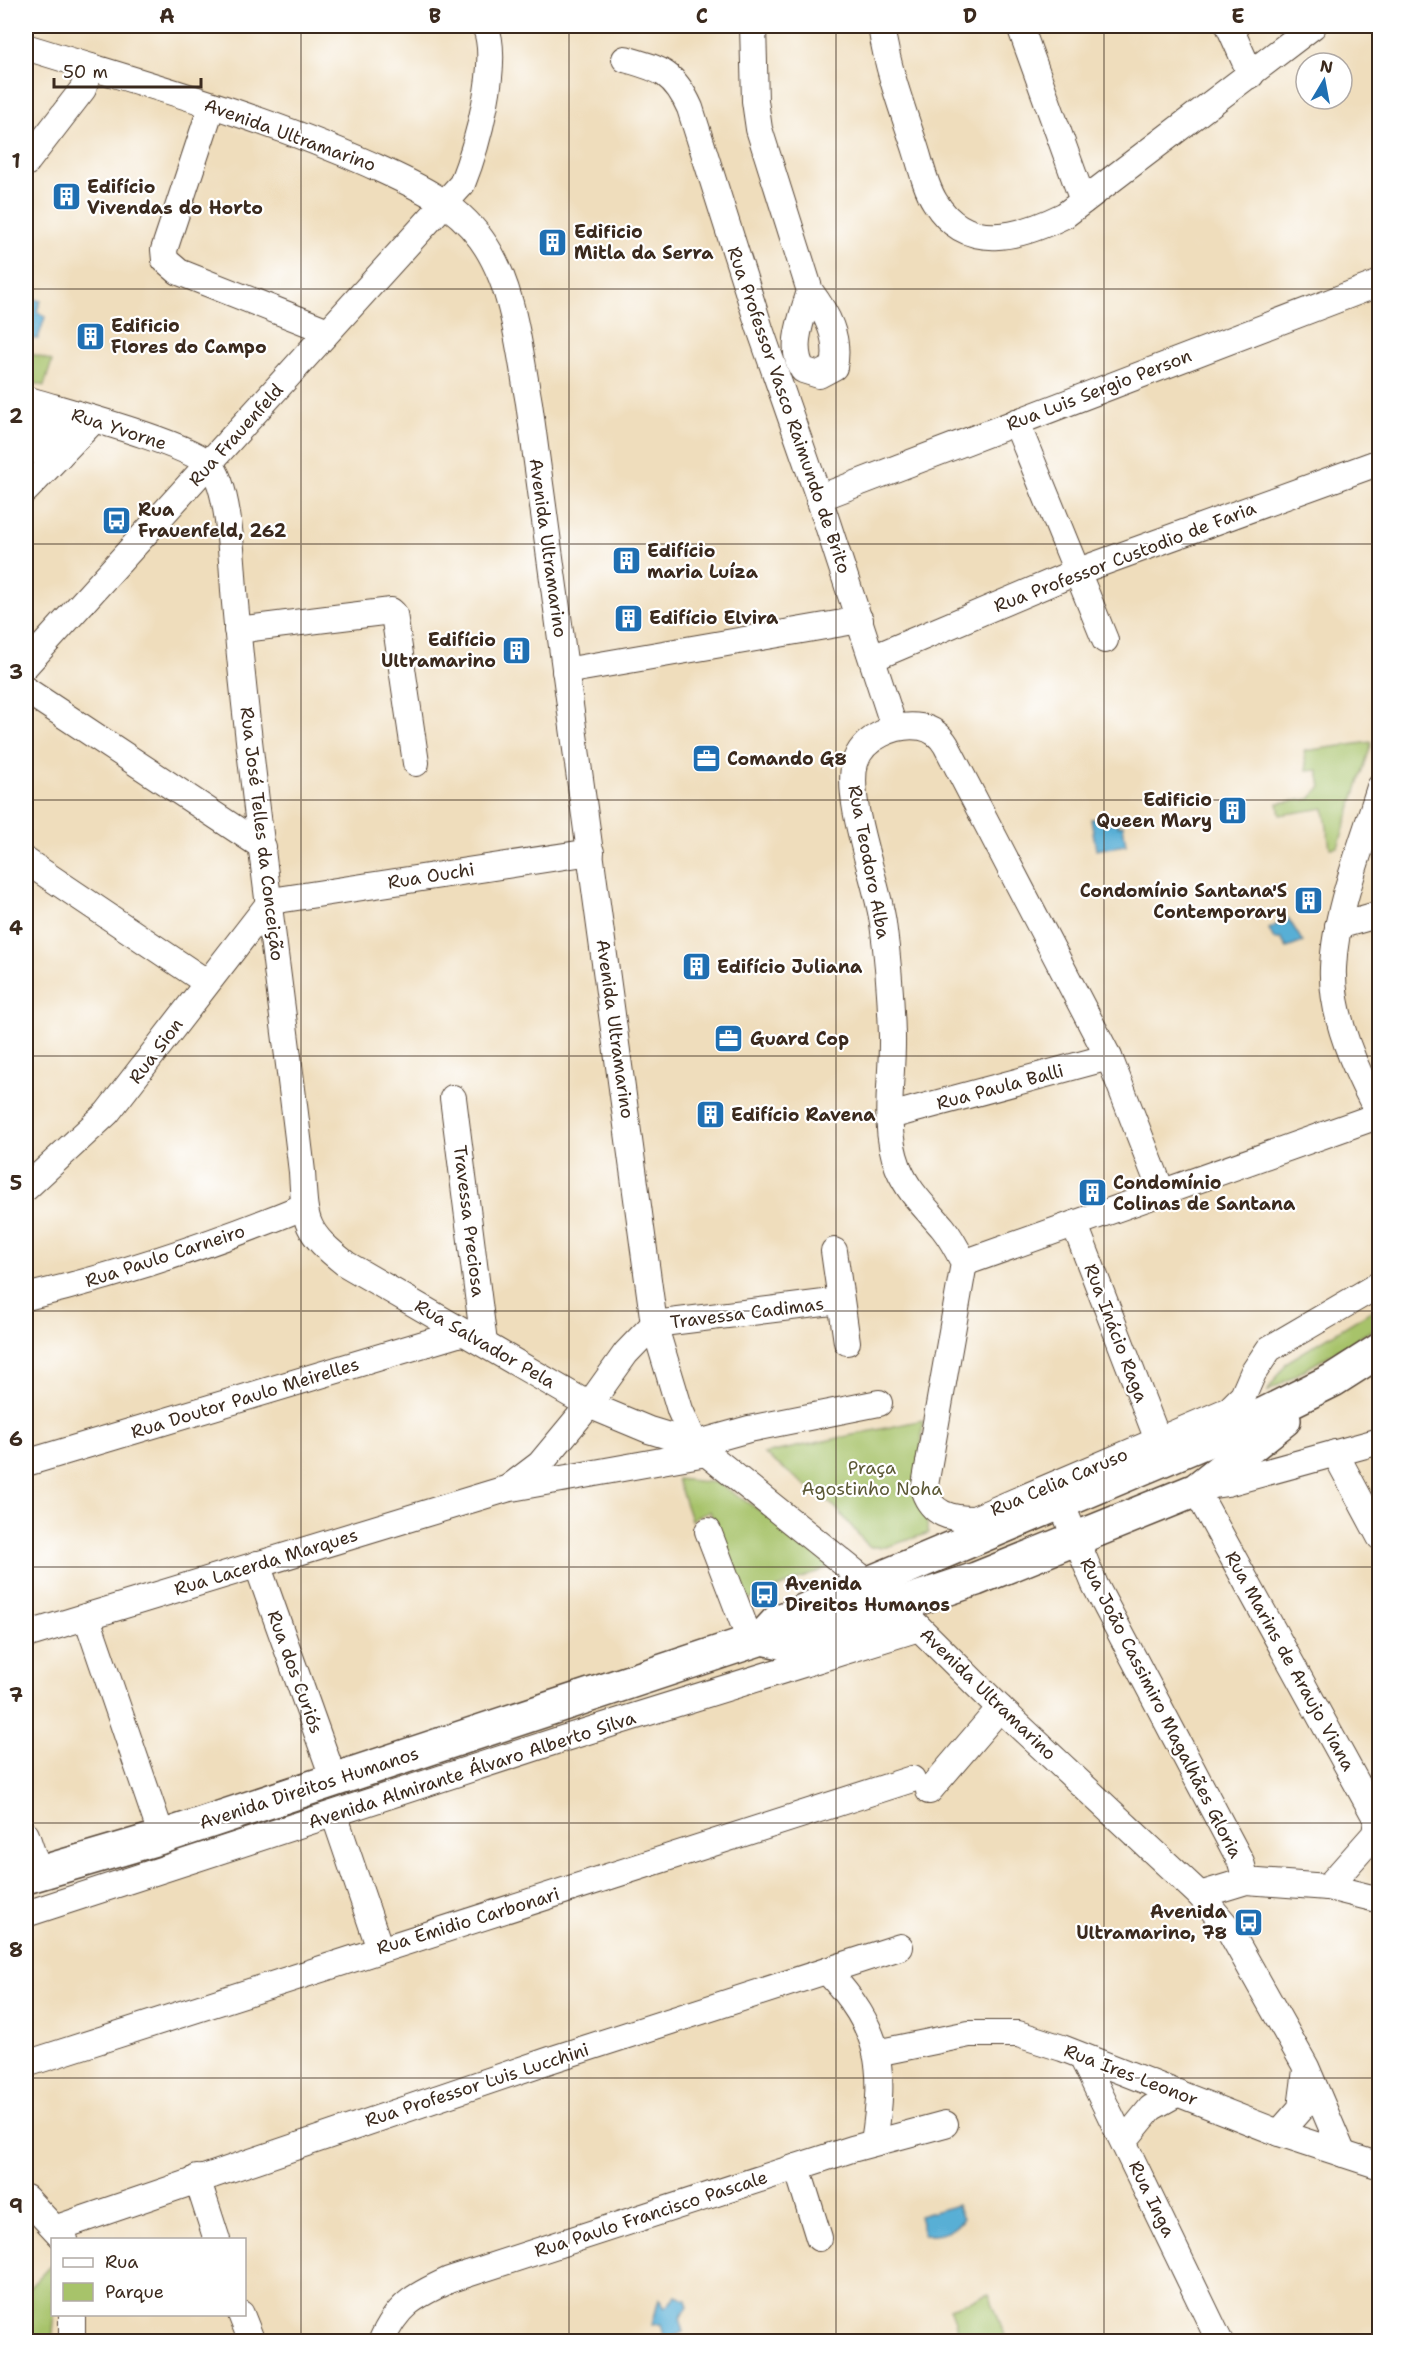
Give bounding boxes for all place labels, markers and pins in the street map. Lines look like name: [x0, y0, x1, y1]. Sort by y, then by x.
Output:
place label: Edifício Vivendas do Horto: [87, 175, 263, 220]
building icon: Edifício Vivendas do Horto: [50, 181, 82, 213]
place label: Edificio Mitla da Serra: [574, 220, 714, 265]
building icon: Edificio Mitla da Serra: [537, 226, 569, 258]
place label: Edificio Flores do Campo: [111, 314, 267, 359]
building icon: Edificio Flores do Campo: [74, 320, 106, 352]
place label: Rua Frauenfeld, 262: [138, 498, 287, 543]
bus stop icon: Rua Frauenfeld, 262: [101, 504, 133, 536]
place label: Edifício maria Luíza: [647, 539, 759, 584]
building icon: Edifício maria Luíza: [610, 545, 642, 577]
building icon: Edifício Elvira: [612, 602, 644, 634]
place label: Edifício Elvira: [649, 606, 779, 630]
place label: Edifício Ultramarino: [381, 628, 496, 673]
building icon: Edifício Ultramarino: [501, 634, 533, 666]
office icon: Comando G8: [690, 743, 722, 775]
place label: Comando G8: [727, 747, 847, 771]
place label: Edificio Queen Mary: [1096, 788, 1212, 833]
building icon: Edificio Queen Mary: [1217, 794, 1249, 826]
place label: Condomínio Santana'S Contemporary: [1080, 879, 1287, 924]
building icon: Condomínio Santana'S Contemporary: [1292, 885, 1324, 917]
building icon: Edifício Juliana: [680, 951, 712, 983]
place label: Edifício Juliana: [717, 955, 863, 979]
office icon: Guard Cop: [713, 1023, 745, 1055]
place label: Guard Cop: [750, 1027, 849, 1051]
building icon: Edifício Ravena: [694, 1099, 726, 1131]
place label: Edifício Ravena: [731, 1103, 876, 1127]
place label: Condomínio Colinas de Santana: [1113, 1171, 1296, 1216]
building icon: Condomínio Colinas de Santana: [1076, 1177, 1108, 1209]
place label: Avenida Direitos Humanos: [785, 1572, 950, 1617]
bus stop icon: Avenida Direitos Humanos: [748, 1578, 780, 1610]
place label: Avenida Ultramarino, 78: [1076, 1900, 1228, 1945]
bus stop icon: Avenida Ultramarino, 78: [1232, 1906, 1264, 1938]

